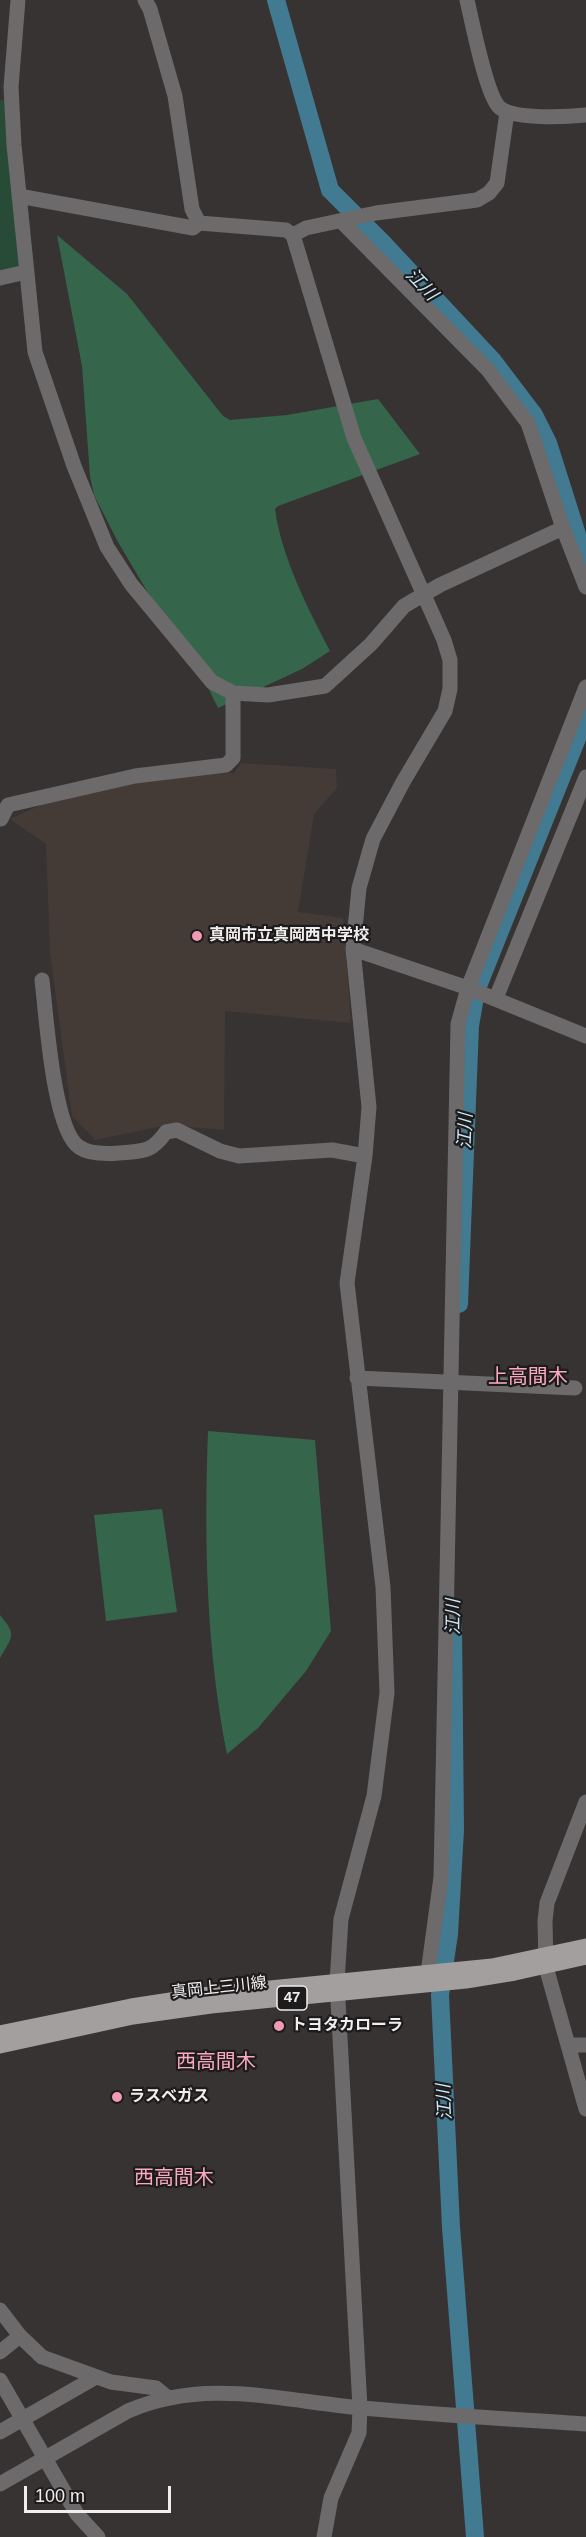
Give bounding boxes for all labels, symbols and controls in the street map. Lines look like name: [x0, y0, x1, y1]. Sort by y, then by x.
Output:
water label: 江川: [401, 265, 441, 305]
place label: 真岡市立真岡西中学校: [209, 926, 369, 946]
marker: 真岡市立真岡西中学校: [190, 929, 204, 943]
water label: 江川: [455, 1113, 477, 1149]
district label: 上高間木: [488, 1365, 568, 1389]
water label: 江川: [443, 1599, 465, 1635]
street label: 真岡上三川線: [170, 1973, 268, 2003]
road number: 47: [277, 1986, 307, 2010]
place label: トヨタカローラ: [291, 2016, 403, 2036]
marker: トヨタカローラ: [272, 2019, 286, 2033]
district label: 西高間木: [176, 2050, 256, 2074]
water label: 江川: [433, 2083, 457, 2121]
place label: ラスベガス: [129, 2087, 209, 2107]
marker: ラスベガス: [110, 2090, 124, 2104]
district label: 西高間木: [134, 2166, 214, 2190]
scale bar: [27, 2474, 174, 2512]
text: 100 m: [35, 2486, 85, 2506]

